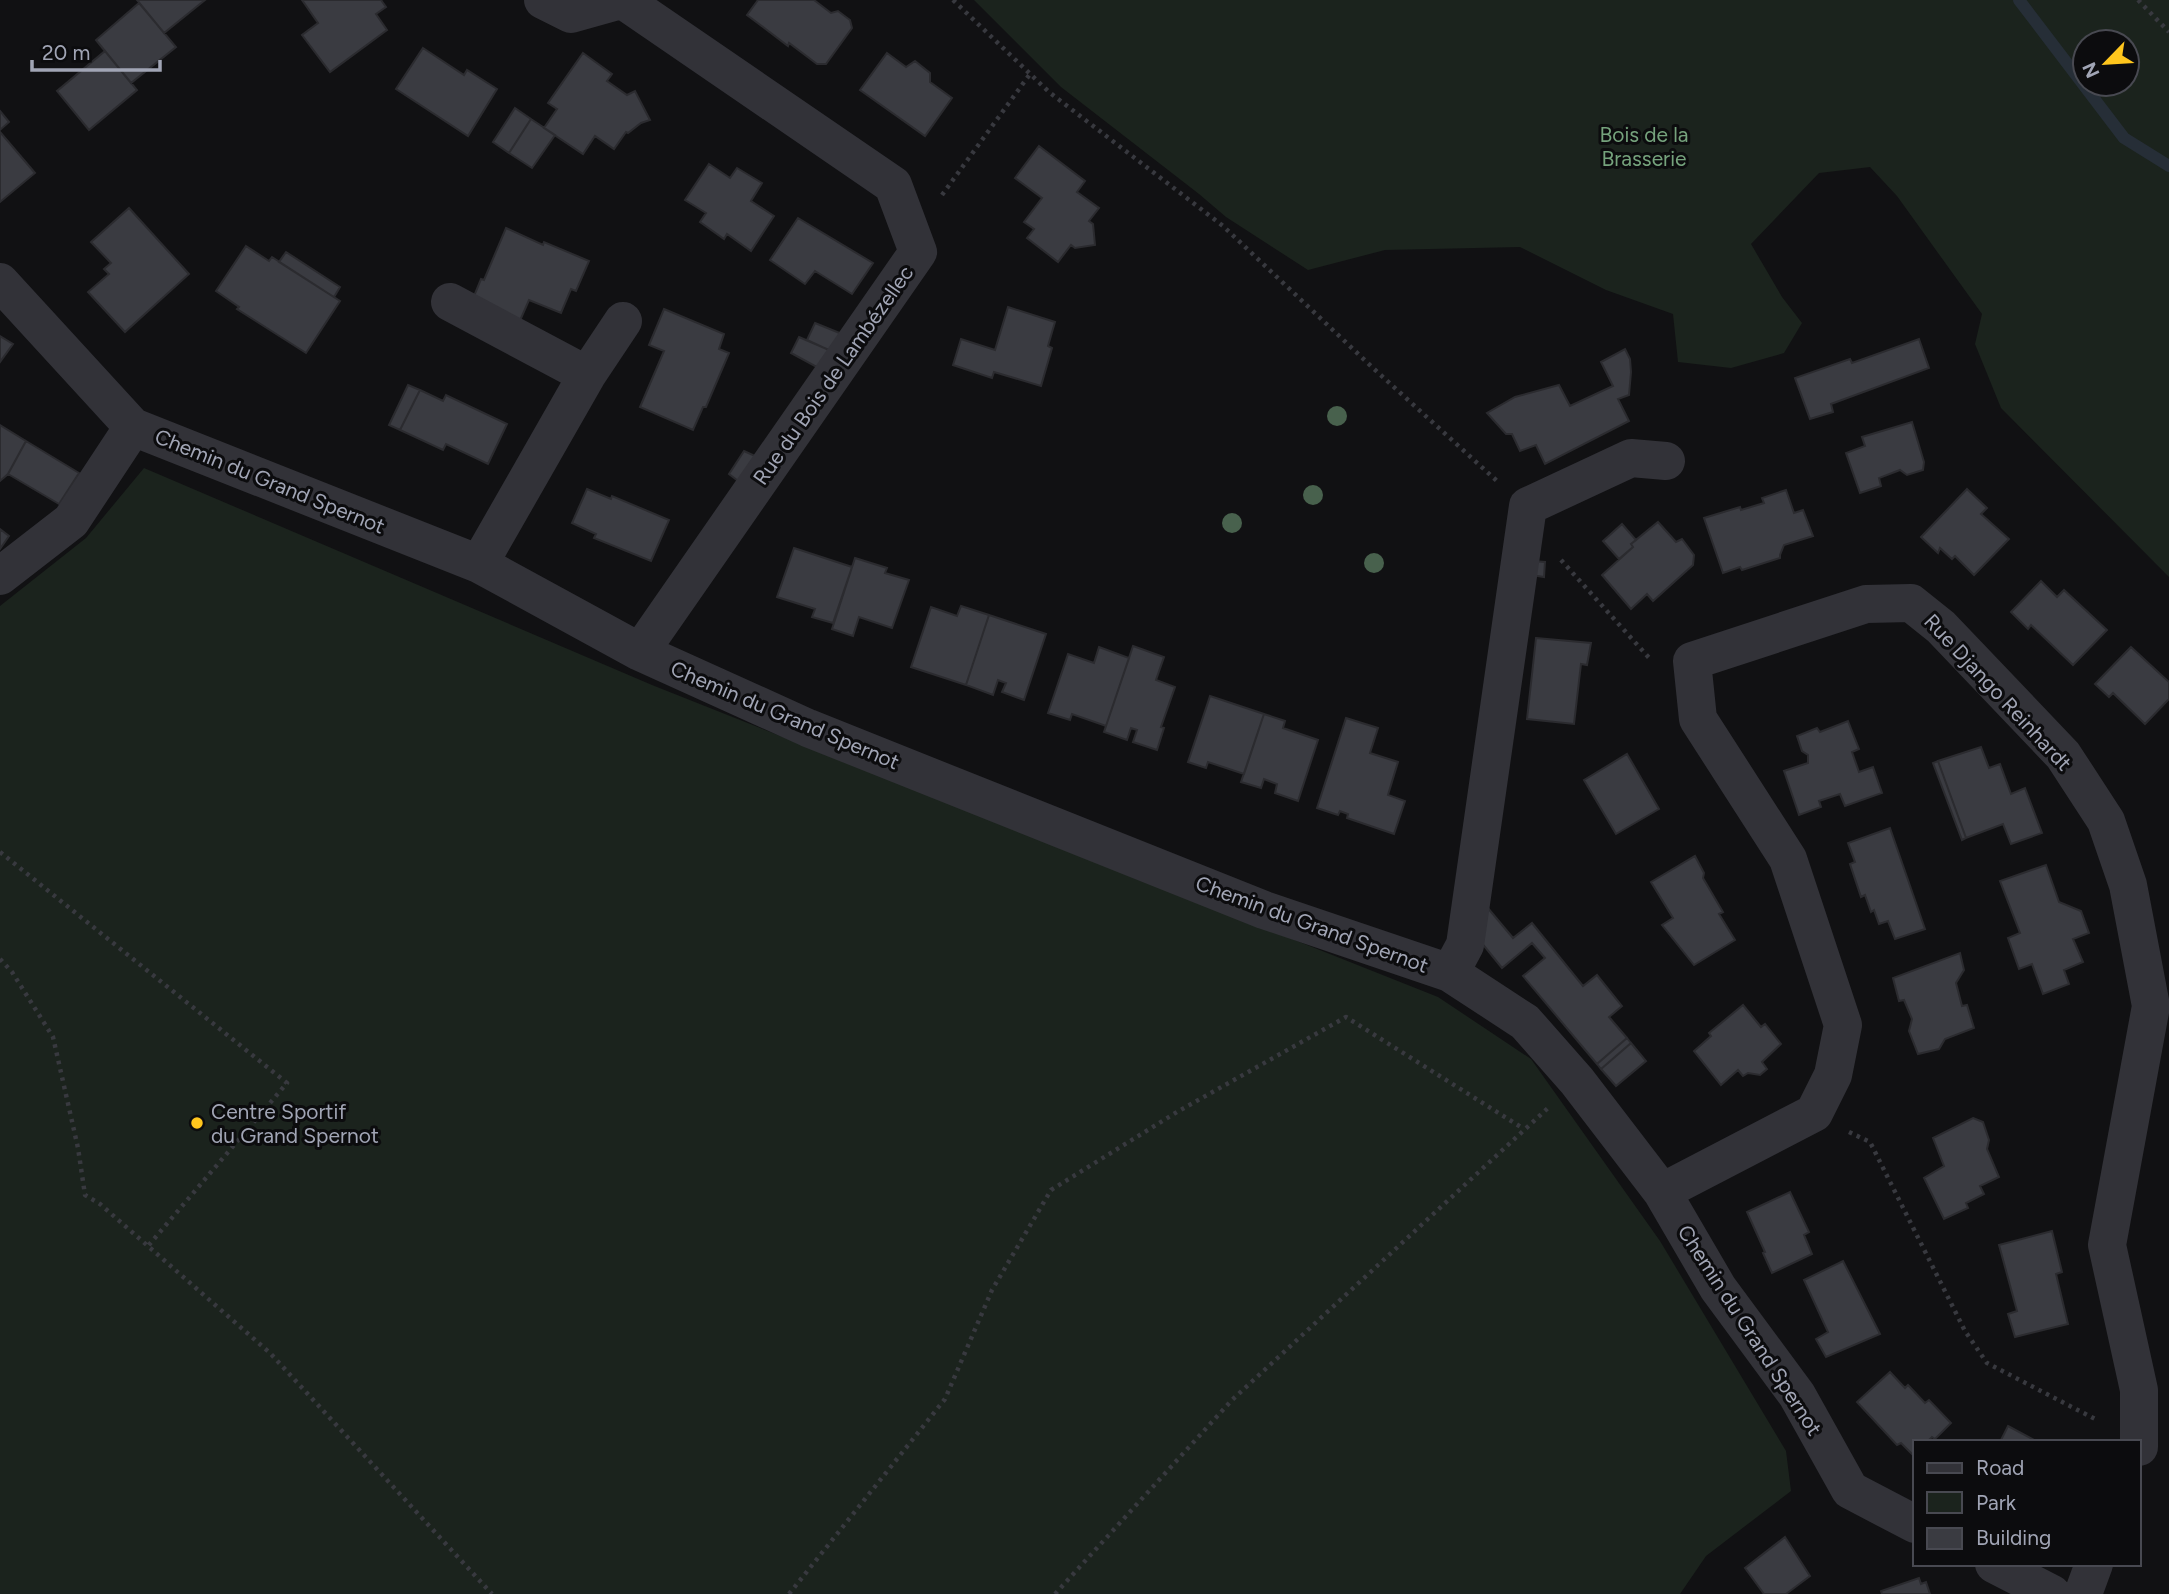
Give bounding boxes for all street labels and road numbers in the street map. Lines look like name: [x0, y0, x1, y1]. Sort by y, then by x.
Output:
street label: Rue du Bois de Lambézellec: [748, 261, 918, 489]
street label: Chemin du Grand Spernot: [151, 423, 389, 539]
street label: Rue Django Reinhardt: [1919, 609, 2077, 775]
street label: Chemin du Grand Spernot: [667, 655, 903, 775]
street label: Chemin du Grand Spernot: [1192, 870, 1432, 978]
street label: Chemin du Grand Spernot: [1673, 1220, 1827, 1440]

